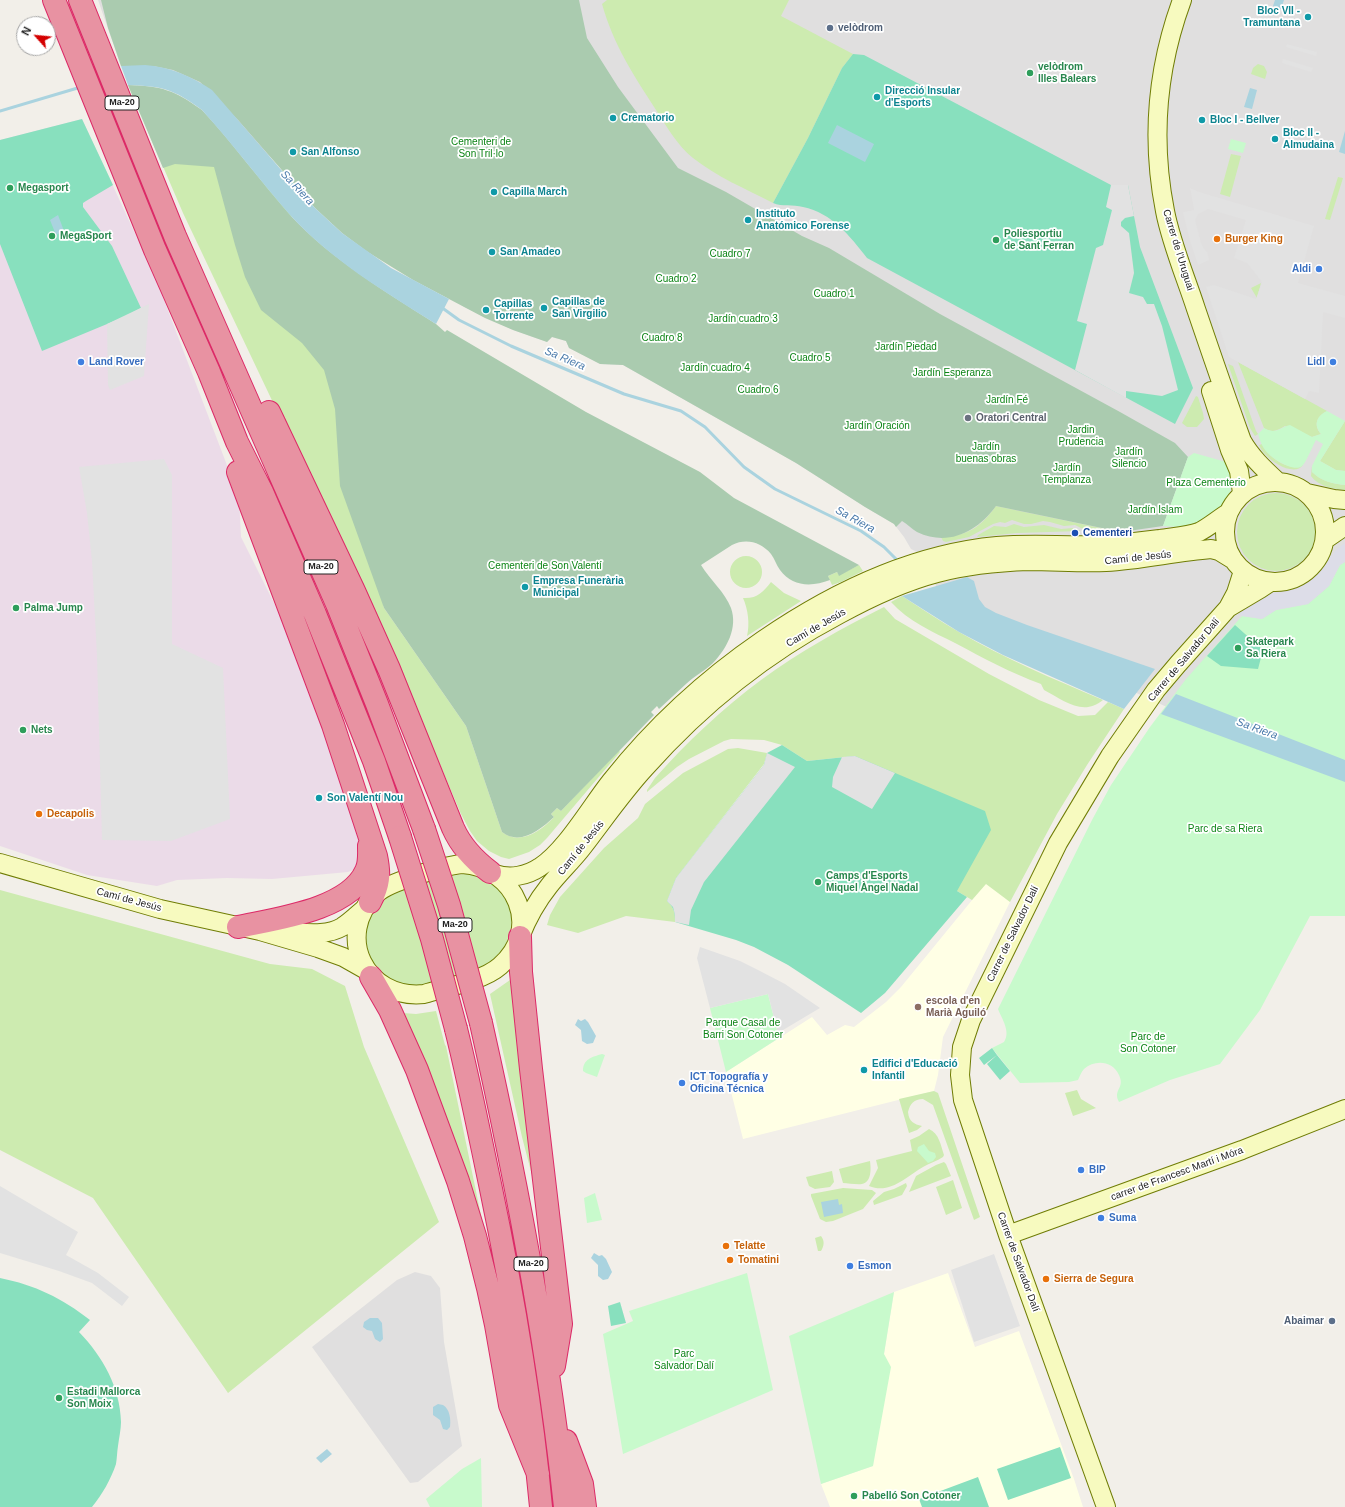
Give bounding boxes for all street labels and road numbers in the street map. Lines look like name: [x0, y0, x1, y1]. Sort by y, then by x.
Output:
road number: Ma-20: [105, 96, 139, 110]
street label: Carrer de l'Uruguai: [1160, 208, 1196, 292]
street label: Camí de Jesús: [1104, 549, 1172, 567]
road number: Ma-20: [304, 560, 338, 574]
street label: Camí de Jesús: [784, 606, 848, 650]
street label: Carrer de Salvador Dalí: [1146, 616, 1222, 704]
street label: Camí de Jesús: [555, 818, 607, 878]
street label: Carrer de Salvador Dalí: [985, 884, 1041, 984]
street label: Camí de Jesús: [95, 886, 163, 914]
road number: Ma-20: [438, 918, 472, 932]
street label: carrer de Francesc Martí i Móra: [1109, 1144, 1245, 1204]
street label: Carrer de Salvador Dalí: [994, 1211, 1042, 1313]
road number: Ma-20: [514, 1257, 548, 1271]

